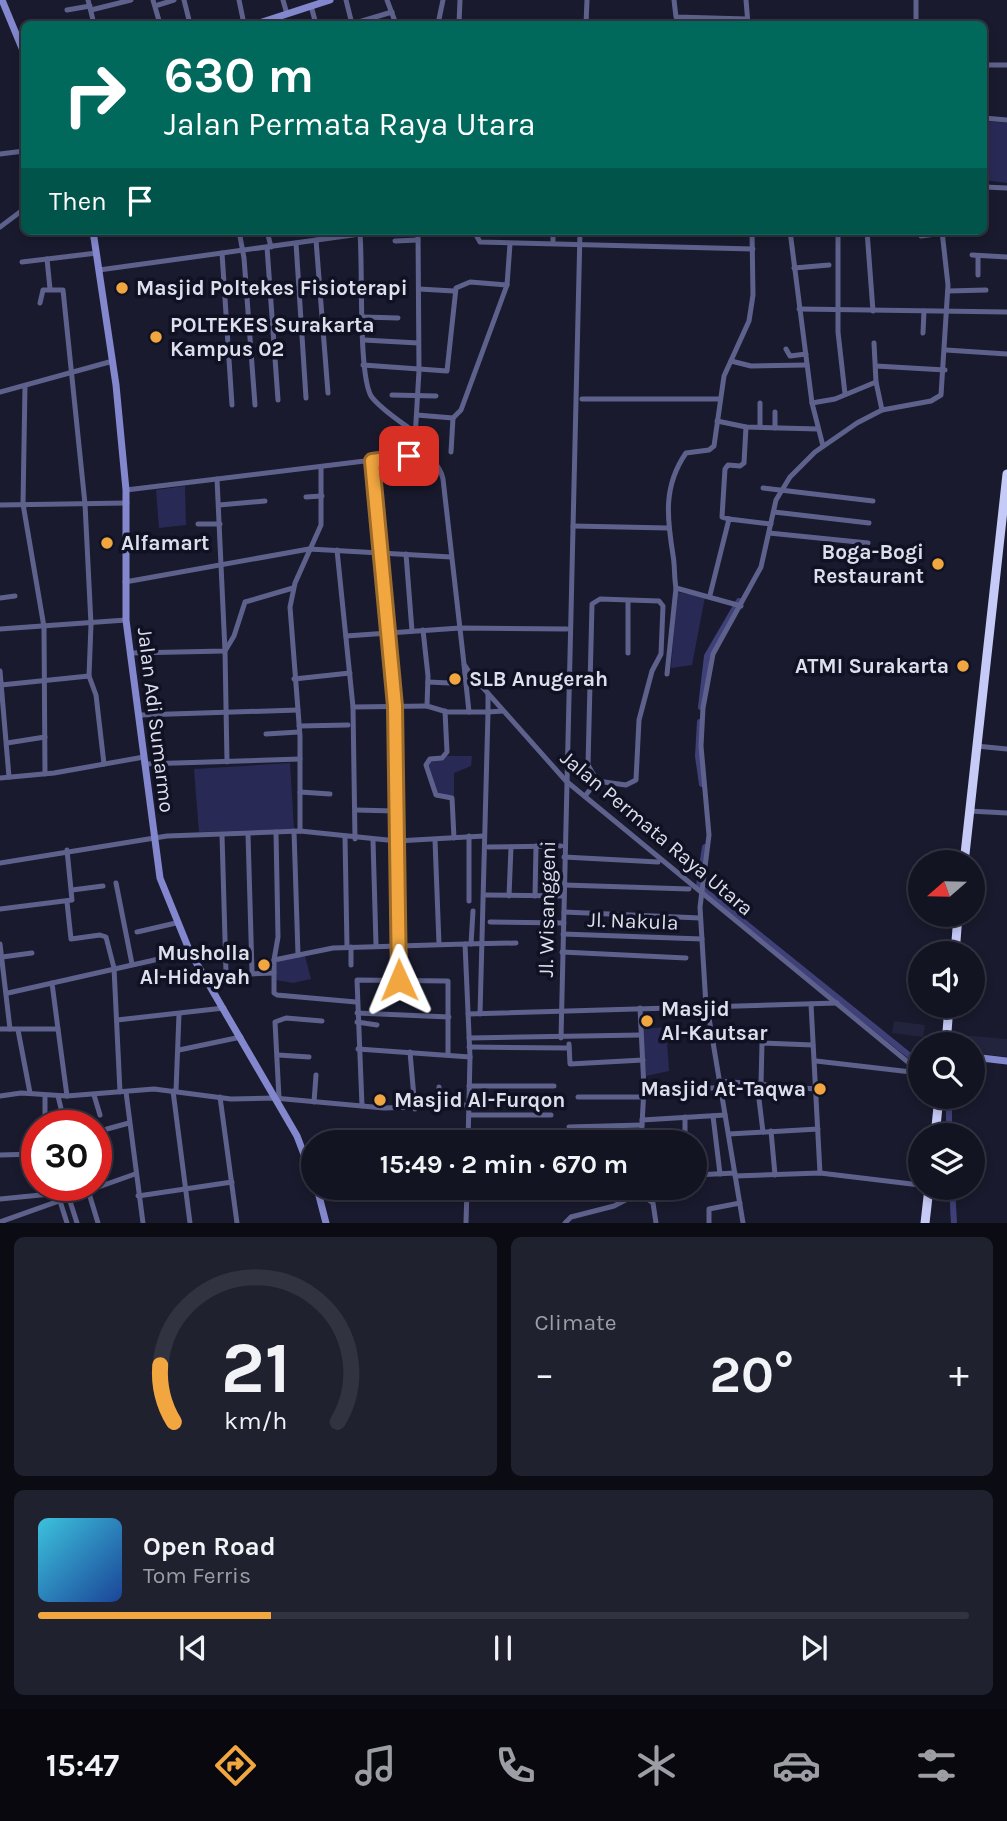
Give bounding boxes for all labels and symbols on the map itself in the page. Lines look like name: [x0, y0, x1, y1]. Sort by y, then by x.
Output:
place label: Masjid Poltekes Fisioterapi: [136, 276, 408, 300]
marker: Masjid Poltekes Fisioterapi: [114, 280, 130, 296]
place label: POLTEKES Surakarta Kampus 02: [170, 313, 374, 361]
marker: POLTEKES Surakarta Kampus 02: [148, 329, 164, 345]
pin: [379, 426, 439, 486]
place label: Alfamart: [121, 531, 209, 555]
marker: Alfamart: [99, 535, 115, 551]
place label: Boga-Bogi Restaurant: [813, 540, 924, 588]
marker: Boga-Bogi Restaurant: [930, 556, 946, 572]
street label: Jalan Adi Sumarmo: [133, 626, 179, 814]
place label: ATMI Surakarta: [795, 654, 949, 678]
marker: ATMI Surakarta: [955, 658, 971, 674]
place label: SLB Anugerah: [469, 667, 608, 691]
marker: SLB Anugerah: [447, 671, 463, 687]
street label: Jalan Permata Raya Utara: [556, 745, 758, 921]
street label: Jl. Wisanggeni: [534, 840, 560, 978]
north arrow: [908, 850, 985, 928]
street label: Jl. Nakula: [587, 907, 679, 935]
place label: Musholla Al-Hidayah: [140, 941, 250, 989]
position arrow: [362, 943, 436, 1017]
marker: Musholla Al-Hidayah: [256, 957, 272, 973]
place label: Masjid Al-Kautsar: [661, 997, 768, 1045]
marker: Masjid Al-Kautsar: [639, 1013, 655, 1029]
place label: Masjid At-Taqwa: [640, 1077, 806, 1102]
marker: Masjid At-Taqwa: [812, 1081, 828, 1097]
place label: Masjid Al-Furqon: [394, 1088, 565, 1113]
marker: Masjid Al-Furqon: [372, 1092, 388, 1108]
speed limit sign: 30: [21, 1110, 112, 1201]

